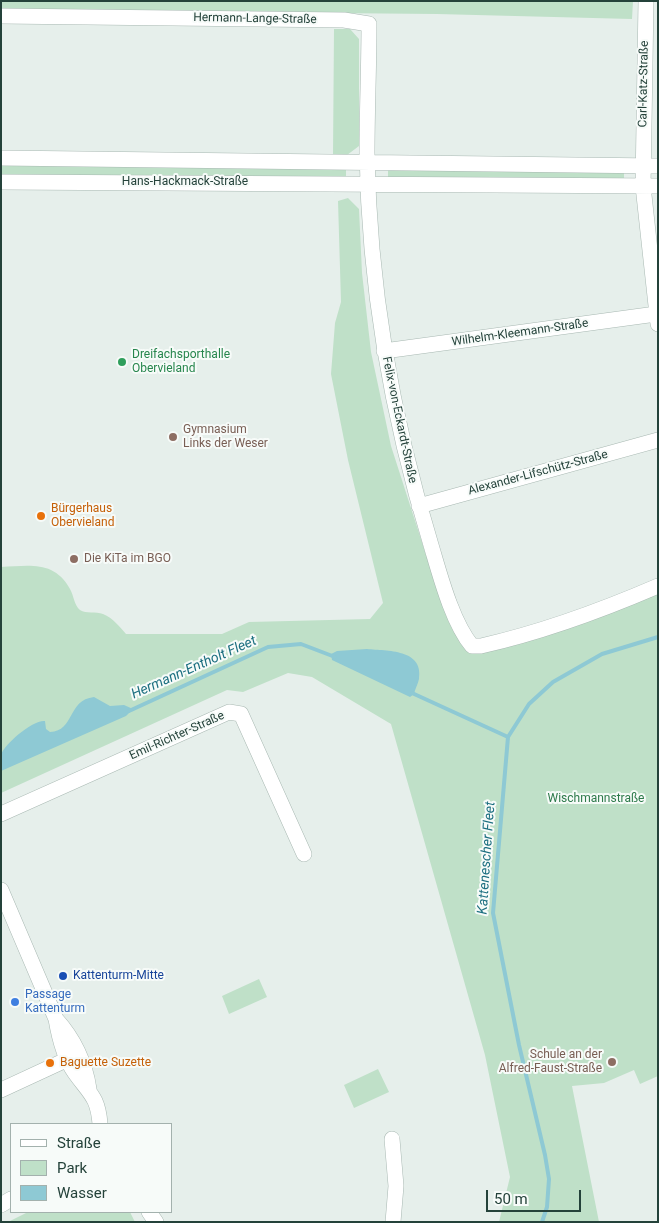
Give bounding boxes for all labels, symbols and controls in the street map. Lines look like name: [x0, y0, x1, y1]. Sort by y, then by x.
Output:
street label: Hermann-Lange-Straße: [193, 11, 317, 27]
street label: Carl-Katz-Straße: [636, 40, 652, 128]
street label: Hans-Hackmack-Straße: [122, 175, 248, 189]
street label: Wilhelm-Kleemann-Straße: [451, 316, 589, 350]
place label: Dreifachsporthalle Obervieland: [132, 348, 230, 376]
street label: Felix-von-Eckardt-Straße: [379, 355, 419, 485]
marker: Dreifachsporthalle Obervieland: [116, 356, 128, 368]
place label: Gymnasium Links der Weser: [183, 423, 268, 451]
marker: Gymnasium Links der Weser: [167, 431, 179, 443]
street label: Alexander-Lifschütz-Straße: [467, 447, 609, 499]
place label: Bürgerhaus Obervieland: [51, 502, 114, 530]
marker: Bürgerhaus Obervieland: [35, 510, 47, 522]
place label: Die KiTa im BGO: [84, 552, 171, 566]
marker: Die KiTa im BGO: [68, 553, 80, 565]
water label: Hermann-Entholt Fleet: [129, 633, 259, 703]
street label: Emil-Richter-Straße: [127, 709, 227, 763]
park label: Wischmannstraße: [548, 792, 644, 806]
water label: Kattenescher Fleet: [475, 801, 499, 915]
place label: Kattenturm-Mitte: [73, 969, 164, 983]
marker: Kattenturm-Mitte: [57, 970, 69, 982]
place label: Passage Kattenturm: [25, 988, 85, 1016]
marker: Passage Kattenturm: [9, 996, 21, 1008]
place label: Schule an der Alfred-Faust-Straße: [499, 1048, 602, 1076]
place label: Baguette Suzette: [60, 1056, 151, 1070]
marker: Schule an der Alfred-Faust-Straße: [606, 1056, 618, 1068]
marker: Baguette Suzette: [44, 1057, 56, 1069]
legend: [10, 1123, 172, 1213]
text: Straße: [57, 1134, 101, 1152]
text: Park: [57, 1159, 87, 1177]
scale bar: [489, 1180, 584, 1212]
text: Wasser: [57, 1184, 107, 1202]
text: 50 m: [494, 1190, 528, 1208]

